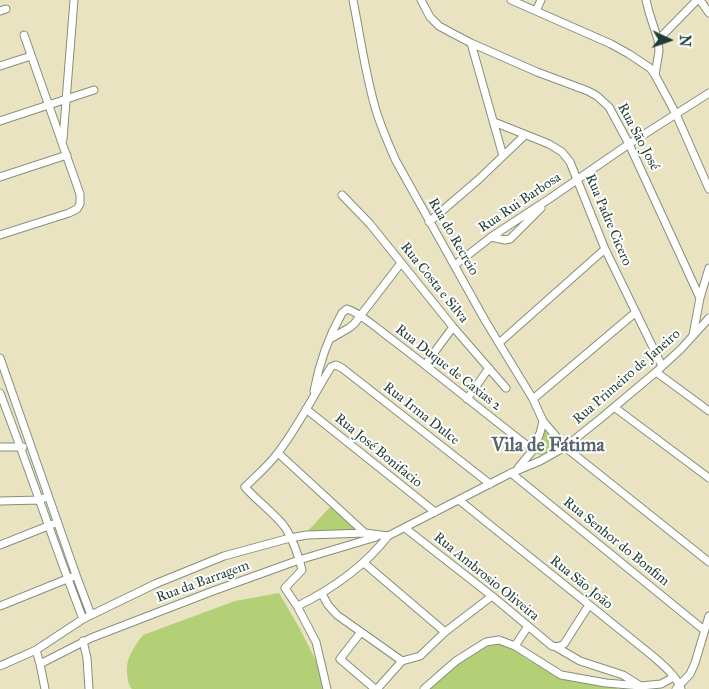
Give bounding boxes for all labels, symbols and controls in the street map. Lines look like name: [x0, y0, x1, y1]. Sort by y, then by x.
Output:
north arrow: [644, 15, 694, 65]
text: N: [676, 34, 693, 47]
street label: Rua São José: [613, 101, 663, 173]
street label: Rua Rui Barbosa: [476, 169, 564, 237]
street label: Rua Padre Cicero: [581, 172, 635, 268]
street label: Rua do Recreio: [424, 195, 482, 279]
street label: Rua Costa e Silva: [396, 239, 472, 327]
street label: Rua Duque de Caxias 2: [392, 321, 504, 415]
street label: Rua Primeiro de Janeiro: [570, 326, 684, 428]
street label: Rua Irma Dulce: [380, 379, 462, 449]
street label: Rua José Bonifacio: [331, 411, 425, 491]
district label: Vila de Fátima: [491, 435, 605, 457]
street label: Rua Senhor do Bonfim: [560, 494, 672, 590]
street label: Rua Ambrosio Oliveira: [430, 529, 542, 625]
street label: Rua São João: [546, 553, 616, 613]
street label: Rua da Barragem: [154, 557, 252, 607]

